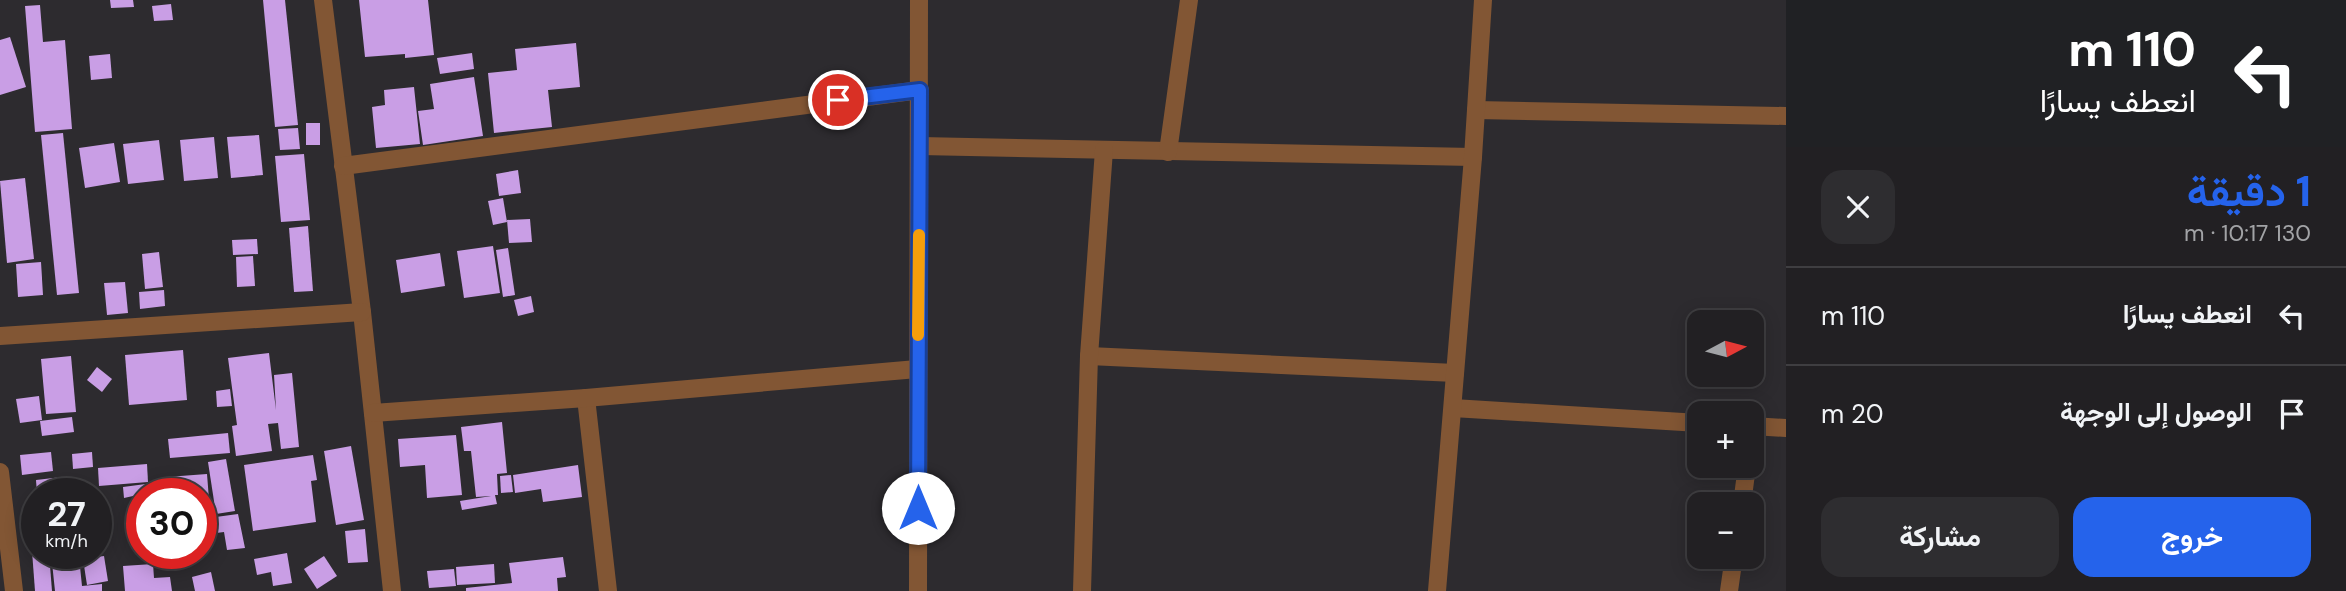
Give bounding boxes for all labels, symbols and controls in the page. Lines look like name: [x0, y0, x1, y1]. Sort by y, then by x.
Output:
text: 110 m: [2068, 17, 2196, 81]
icon: left: [2220, 28, 2311, 119]
pin: [808, 70, 868, 130]
text: انعطف يسارًا: [2040, 80, 2196, 122]
icon: arrive: [819, 81, 857, 119]
text: 1 دقيقة: [2187, 164, 2311, 219]
button: close: [1821, 170, 1895, 244]
text: 130 m · 10:17: [2184, 218, 2311, 248]
text: انعطف يسارًا: [2123, 297, 2252, 331]
icon: left: [2273, 297, 2311, 335]
text: 110 m: [1821, 299, 1885, 333]
north arrow: [1687, 310, 1764, 387]
map controls: [1687, 310, 1764, 569]
text: الوصول إلى الوجهة: [2060, 395, 2252, 429]
icon: arrive: [2273, 395, 2311, 433]
text: 20 m: [1821, 397, 1884, 431]
button: +: [1687, 401, 1764, 478]
position arrow: [881, 471, 955, 545]
speed limit sign: 30: [126, 478, 217, 569]
text: 27: [47, 491, 86, 537]
button: −: [1687, 492, 1764, 569]
button: مشاركة: [1821, 497, 2059, 577]
button: خروج: [2073, 497, 2311, 577]
text: km/h: [45, 529, 88, 553]

